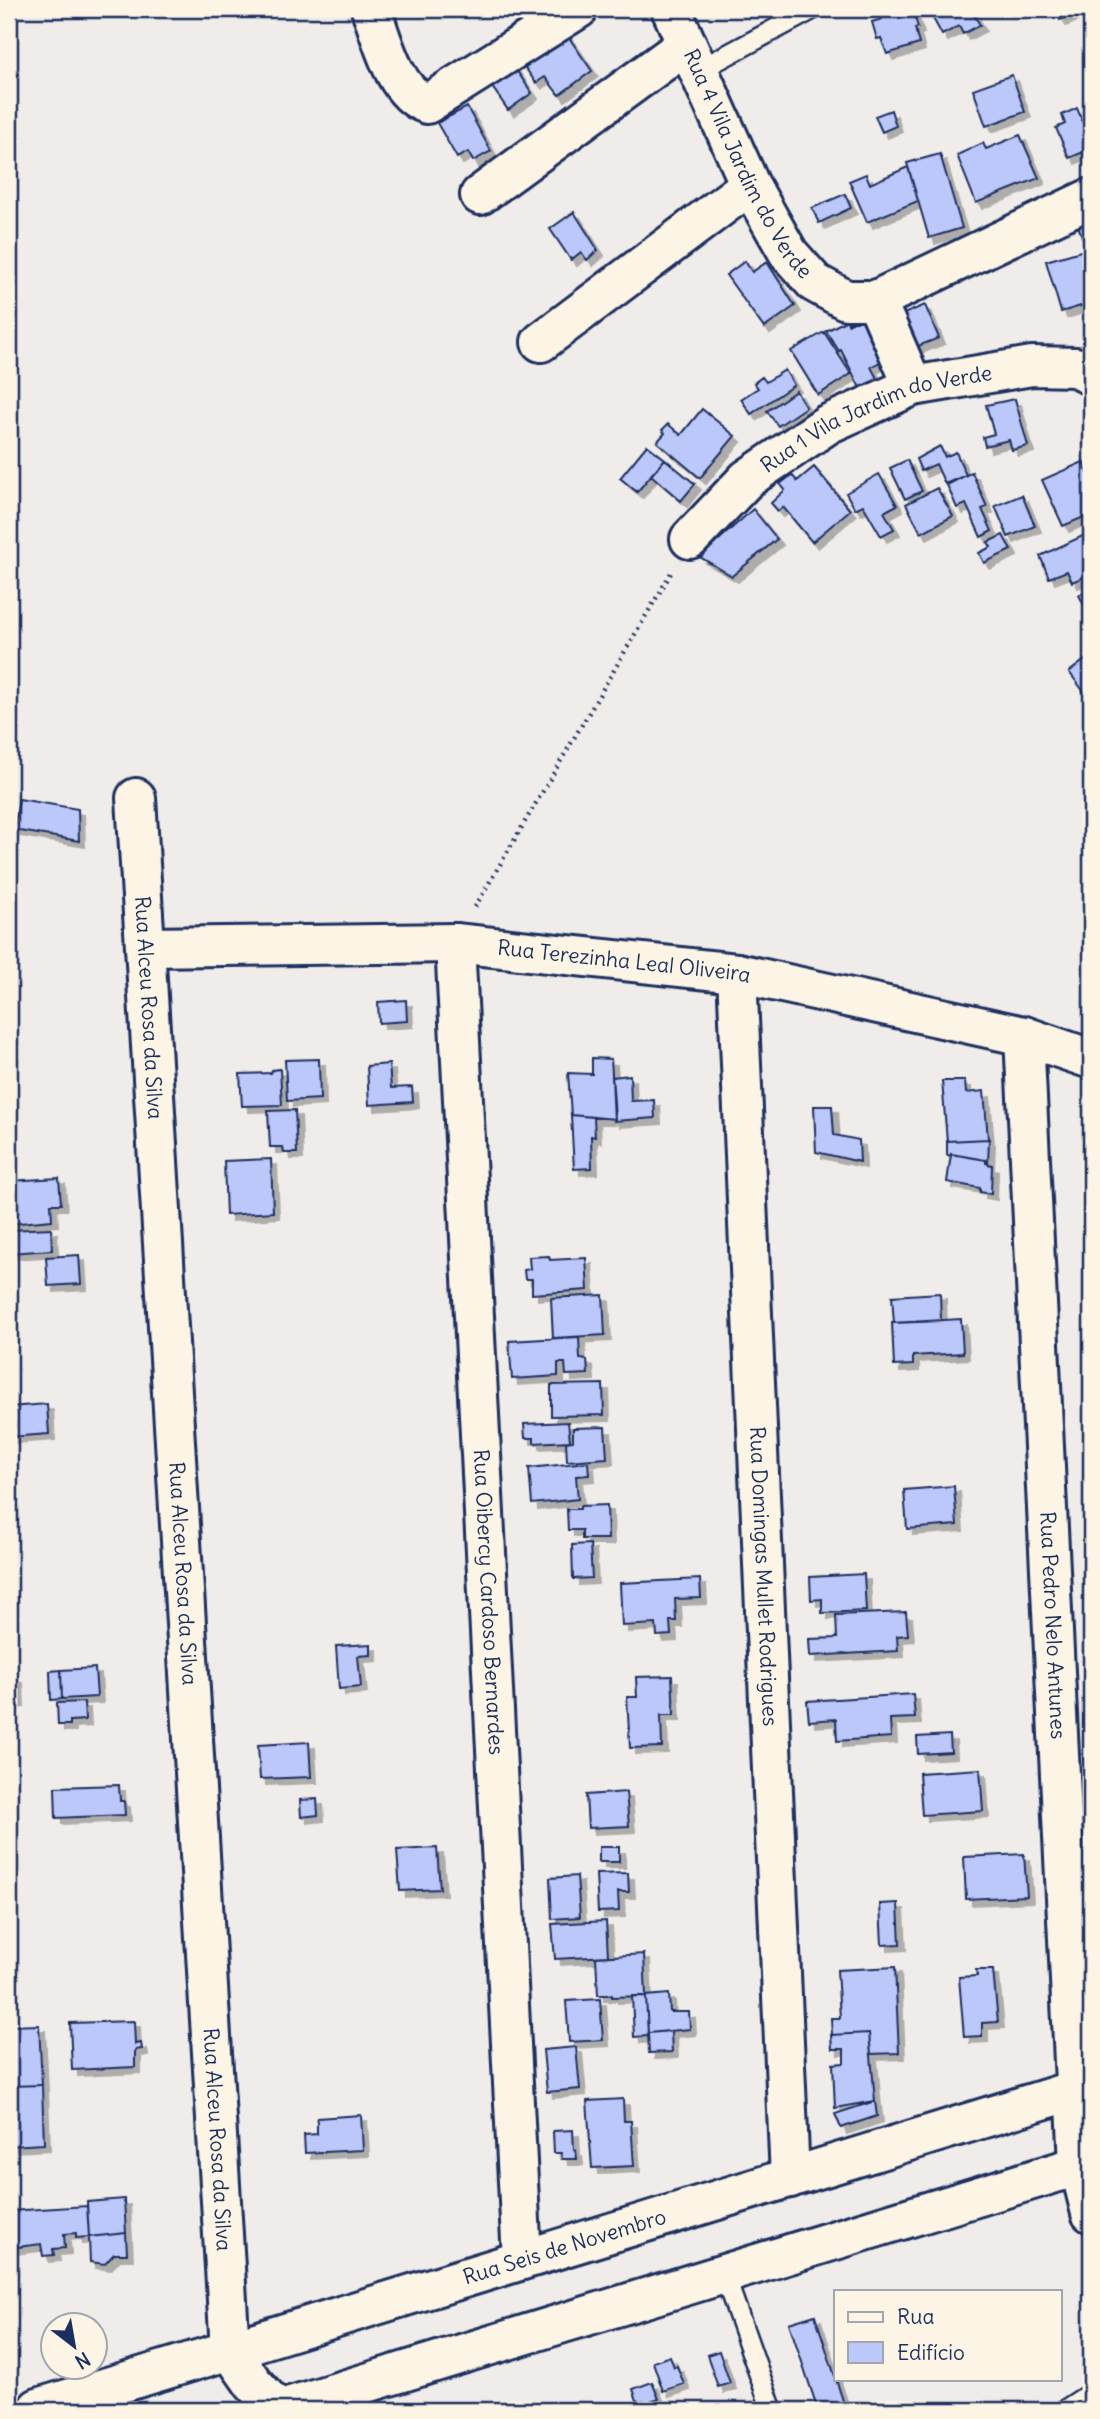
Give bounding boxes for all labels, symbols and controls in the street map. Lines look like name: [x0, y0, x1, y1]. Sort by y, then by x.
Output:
street label: Rua 4 Vila Jardim do Verde: [678, 45, 818, 284]
street label: Rua 1 Vila Jardim do Verde: [755, 359, 994, 479]
street label: Rua Alceu Rosa da Silva: [129, 895, 169, 1120]
street label: Rua Terezinha Leal Oliveira: [496, 934, 753, 989]
street label: Rua Domingas Mullet Rodrigues: [744, 1426, 784, 1727]
street label: Rua Oibercy Cardoso Bernardes: [468, 1449, 510, 1756]
street label: Rua Alceu Rosa da Silva: [163, 1461, 204, 1686]
street label: Rua Pedro Nelo Antunes: [1034, 1511, 1072, 1740]
street label: Rua Alceu Rosa da Silva: [198, 2027, 238, 2252]
street label: Rua Seis de Novembro: [459, 2203, 669, 2291]
legend: [834, 2290, 1062, 2380]
text: Rua: [897, 2303, 934, 2330]
north arrow: [38, 2310, 108, 2380]
text: Edifício: [897, 2339, 965, 2366]
text: N: [71, 2347, 95, 2374]

